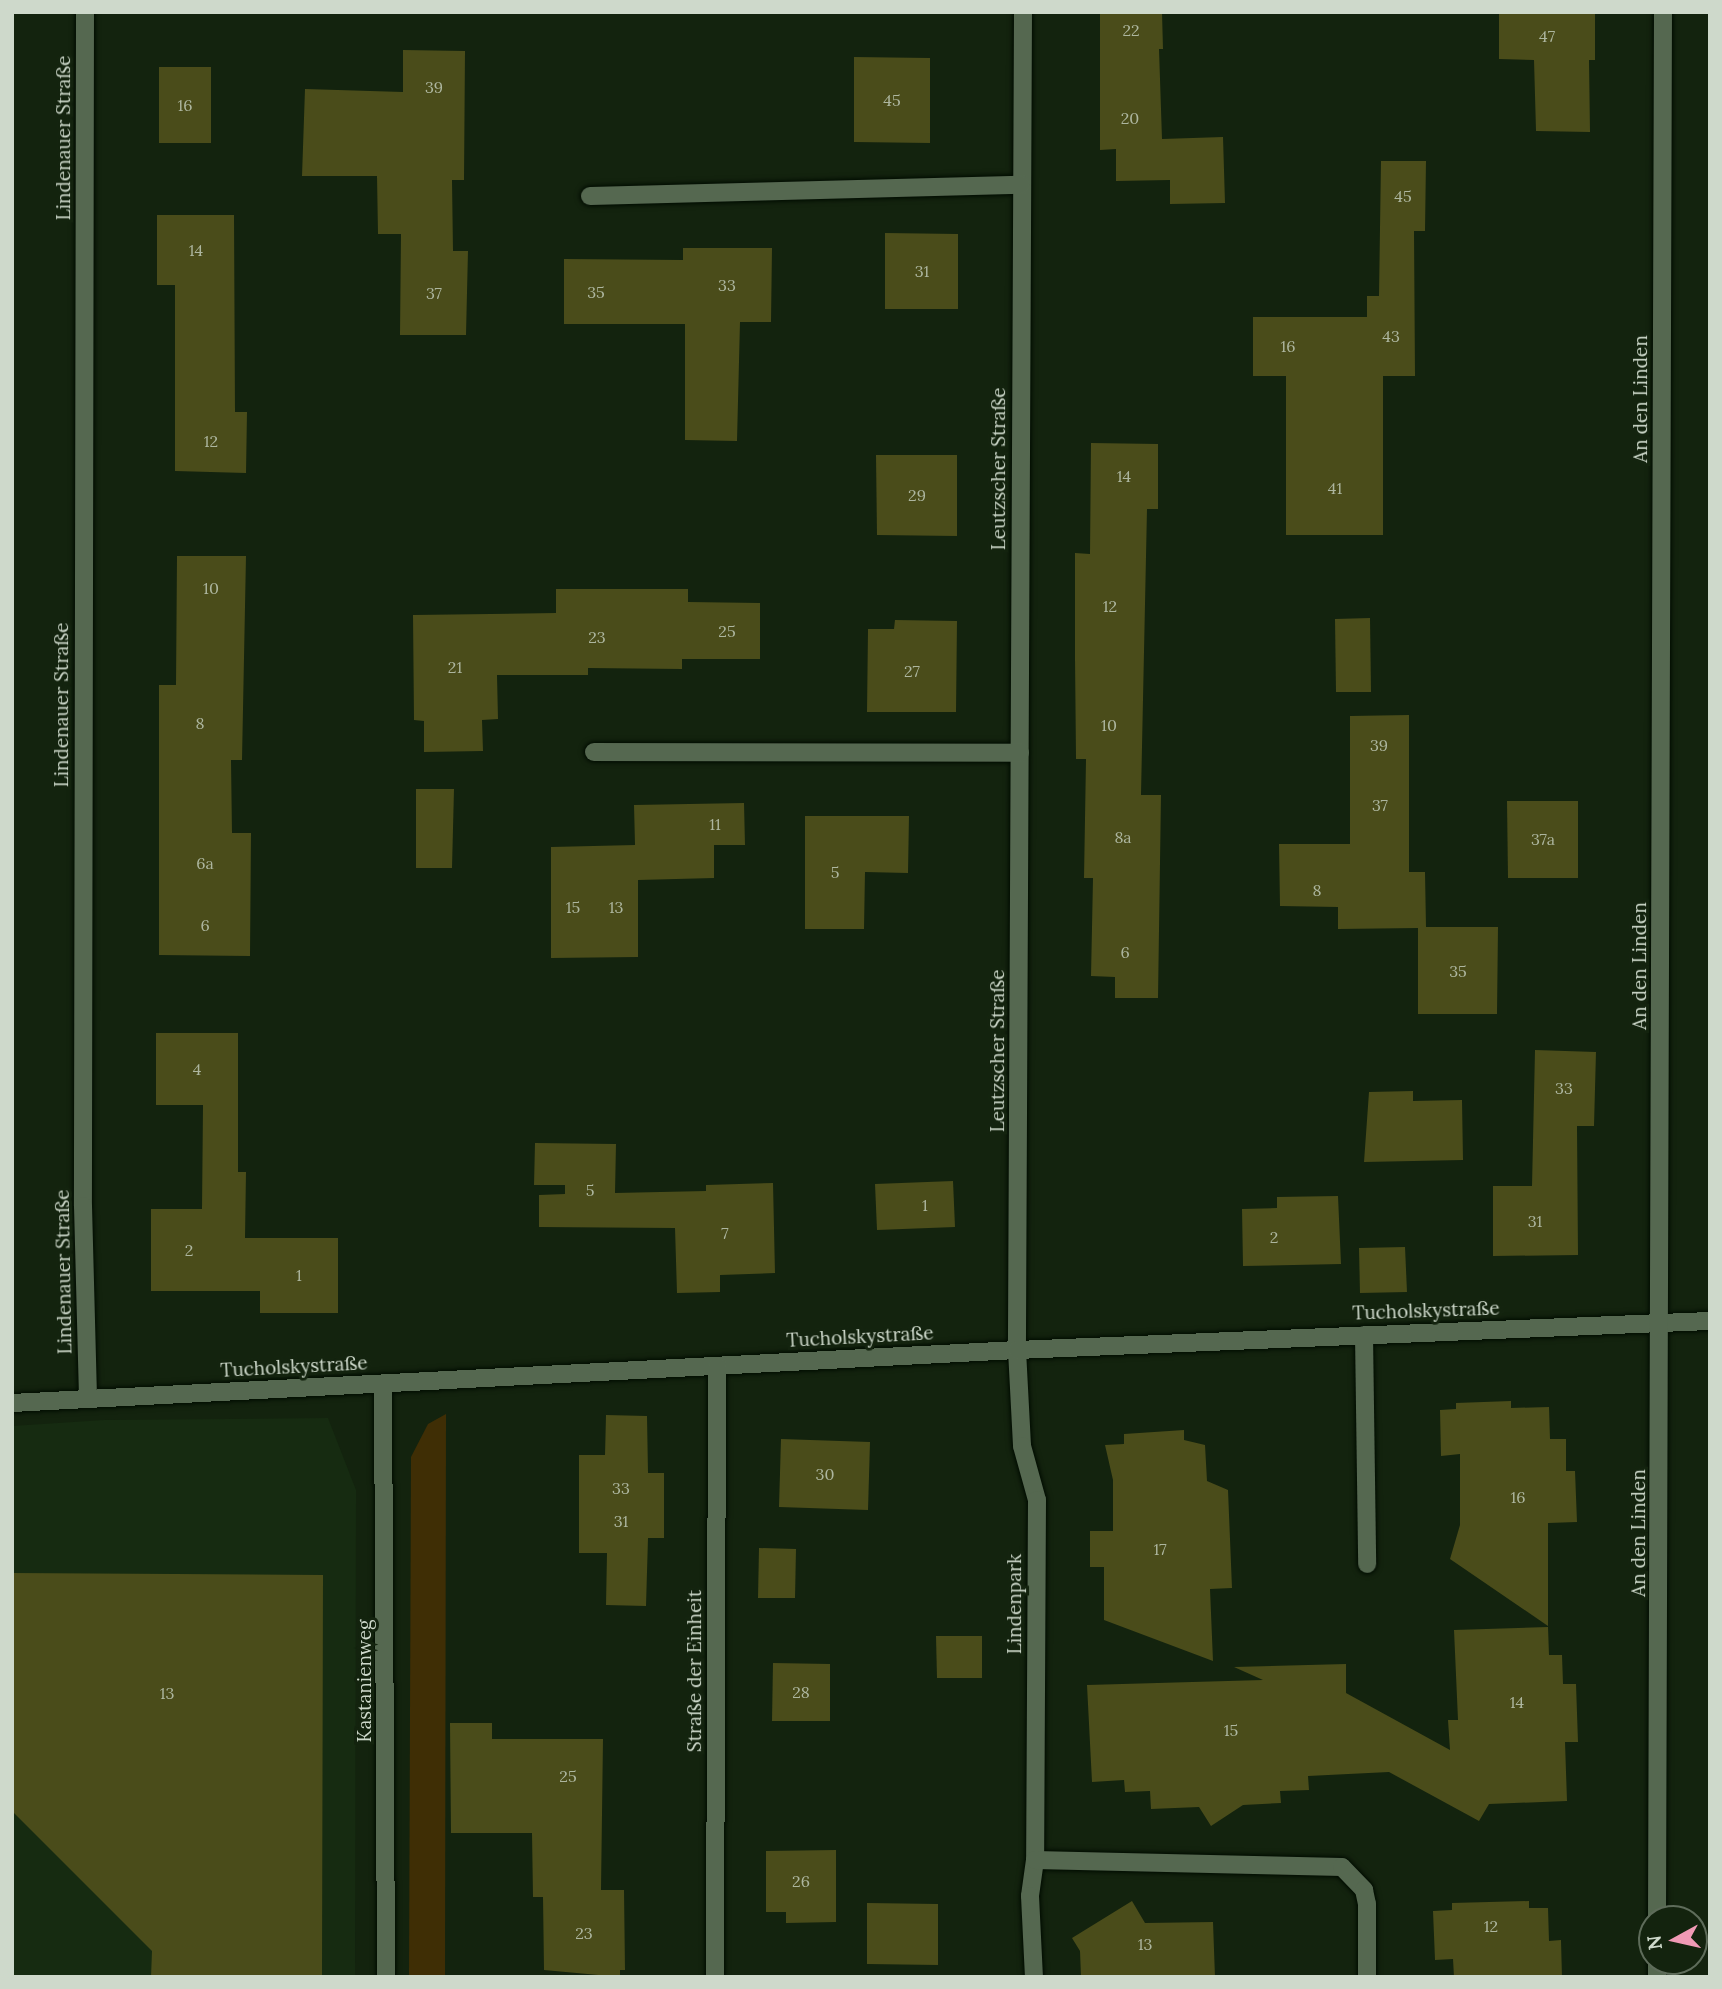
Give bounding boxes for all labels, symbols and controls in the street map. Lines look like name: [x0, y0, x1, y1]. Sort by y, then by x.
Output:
house number: 22: [1122, 20, 1140, 40]
house number: 47: [1539, 26, 1555, 46]
street label: Lindenauer Straße: [53, 56, 75, 220]
house number: 39: [425, 77, 443, 97]
house number: 45: [883, 90, 901, 110]
house number: 16: [177, 95, 193, 115]
house number: 20: [1121, 108, 1139, 128]
house number: 45: [1394, 186, 1412, 206]
house number: 14: [189, 240, 203, 260]
house number: 31: [915, 261, 929, 281]
house number: 33: [718, 275, 736, 295]
house number: 35: [587, 282, 605, 302]
house number: 37: [426, 283, 442, 303]
house number: 43: [1382, 326, 1400, 346]
street label: An den Linden: [1630, 335, 1652, 463]
house number: 16: [1280, 336, 1296, 356]
street label: Leutzscher Straße: [988, 388, 1010, 550]
house number: 12: [204, 431, 218, 451]
house number: 14: [1117, 466, 1131, 486]
house number: 41: [1328, 478, 1342, 498]
house number: 29: [908, 485, 926, 505]
house number: 10: [203, 578, 219, 598]
house number: 12: [1103, 596, 1117, 616]
house number: 25: [718, 621, 736, 641]
street label: Lindenauer Straße: [51, 623, 73, 787]
house number: 23: [588, 627, 606, 647]
house number: 21: [448, 657, 462, 677]
house number: 27: [904, 661, 920, 681]
house number: 8: [196, 713, 204, 733]
house number: 10: [1101, 715, 1117, 735]
house number: 39: [1370, 735, 1388, 755]
house number: 37: [1372, 795, 1388, 815]
house number: 11: [709, 814, 721, 834]
house number: 8a: [1114, 827, 1132, 847]
house number: 37a: [1531, 829, 1555, 849]
house number: 6a: [196, 853, 214, 873]
house number: 5: [831, 862, 839, 882]
house number: 8: [1313, 880, 1321, 900]
house number: 15: [566, 897, 580, 917]
house number: 13: [609, 897, 623, 917]
street label: An den Linden: [1629, 902, 1651, 1030]
house number: 6: [200, 915, 210, 935]
house number: 6: [1120, 942, 1130, 962]
house number: 35: [1449, 961, 1467, 981]
street label: Leutzscher Straße: [987, 970, 1009, 1132]
house number: 4: [193, 1059, 201, 1079]
house number: 33: [1555, 1078, 1573, 1098]
house number: 5: [586, 1180, 594, 1200]
street label: Lindenauer Straße: [51, 1189, 77, 1355]
house number: 1: [922, 1195, 928, 1215]
house number: 31: [1528, 1211, 1542, 1231]
house number: 7: [721, 1223, 729, 1243]
house number: 2: [1270, 1227, 1278, 1247]
house number: 2: [185, 1240, 193, 1260]
house number: 1: [296, 1265, 302, 1285]
street label: Tucholskystraße: [1352, 1297, 1500, 1325]
street label: Tucholskystraße: [786, 1322, 934, 1352]
street label: Tucholskystraße: [220, 1352, 368, 1382]
house number: 30: [816, 1464, 834, 1484]
street label: An den Linden: [1628, 1469, 1650, 1597]
house number: 33: [612, 1478, 630, 1498]
house number: 16: [1510, 1487, 1526, 1507]
house number: 31: [614, 1511, 628, 1531]
house number: 17: [1153, 1539, 1167, 1559]
street label: Lindenpark: [1004, 1554, 1026, 1654]
street label: Straße der Einheit: [684, 1590, 706, 1752]
street label: Kastanienweg: [354, 1620, 376, 1742]
house number: 28: [792, 1682, 810, 1702]
house number: 13: [160, 1683, 174, 1703]
house number: 14: [1510, 1692, 1524, 1712]
house number: 15: [1224, 1720, 1238, 1740]
house number: 25: [559, 1766, 577, 1786]
house number: 26: [792, 1871, 810, 1891]
north arrow: [1638, 1905, 1708, 1975]
house number: 12: [1484, 1916, 1498, 1936]
house number: 23: [575, 1923, 593, 1943]
house number: 13: [1138, 1934, 1152, 1954]
text: N: [1641, 1934, 1667, 1952]

